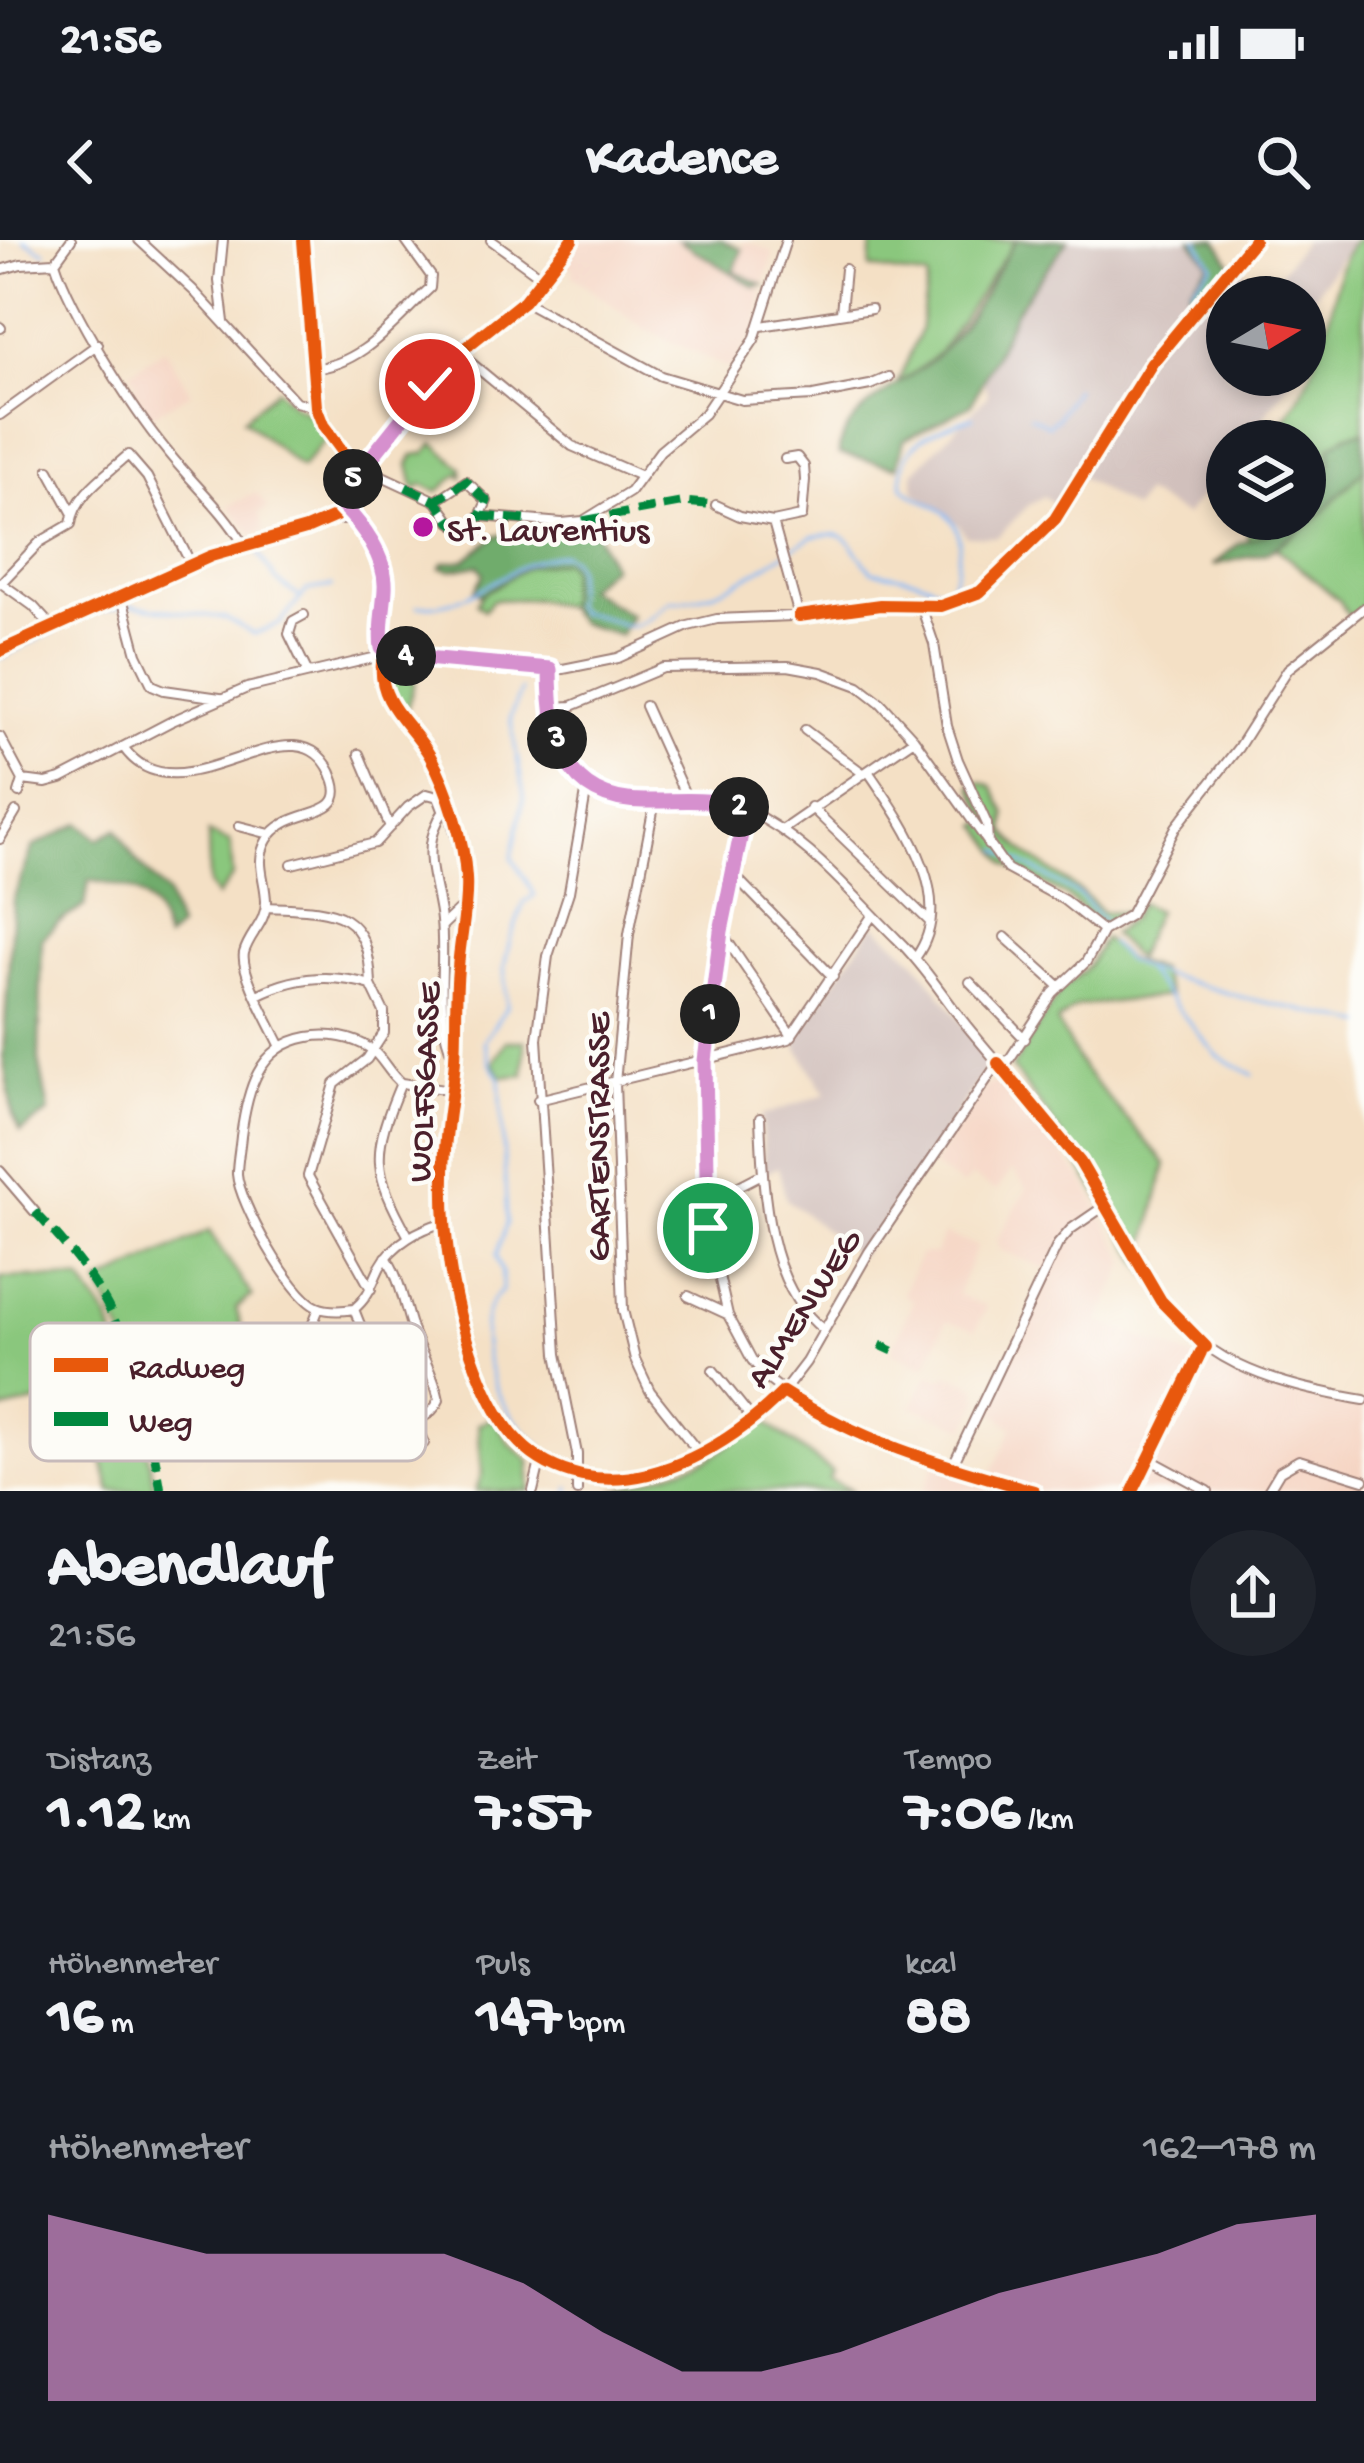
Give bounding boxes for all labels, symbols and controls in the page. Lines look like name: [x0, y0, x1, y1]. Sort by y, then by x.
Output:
text: 21:56: [60, 16, 161, 69]
icon: back: [48, 129, 114, 195]
icon: search: [1250, 129, 1316, 195]
text: Kadence: [586, 130, 778, 194]
north arrow: [1206, 276, 1326, 396]
map controls: [1206, 276, 1326, 540]
pin: [379, 333, 481, 435]
icon: check: [397, 351, 463, 417]
button: layers: [1206, 420, 1326, 540]
pin: 5: [323, 449, 383, 509]
text: 5: [344, 460, 362, 498]
place label: St. Laurentius: [447, 512, 651, 555]
marker: St. Laurentius: [410, 514, 436, 540]
pin: 4: [376, 626, 436, 686]
text: 4: [398, 637, 414, 675]
pin: 3: [527, 709, 587, 769]
text: 3: [548, 720, 566, 758]
pin: 2: [709, 777, 769, 837]
text: 2: [731, 788, 747, 826]
street label: WOLFSGASSE: [401, 980, 454, 1184]
pin: 1: [680, 984, 740, 1044]
text: 1: [703, 995, 717, 1033]
street label: GARTENSTRASSE: [580, 1011, 623, 1262]
pin: [657, 1177, 759, 1279]
icon: arrive: [675, 1195, 741, 1261]
street label: ALMENWEG: [739, 1222, 874, 1398]
legend: [30, 1323, 426, 1461]
text: Radweg: [129, 1352, 245, 1390]
text: Weg: [129, 1406, 193, 1444]
button: share: [1190, 1530, 1316, 1656]
text: Abendlauf: [48, 1531, 328, 1609]
text: 21:56: [48, 1615, 135, 1661]
text: Distanz: [48, 1743, 151, 1781]
text: Zeit: [477, 1743, 536, 1781]
text: Tempo: [905, 1743, 992, 1781]
text: 1.12: [48, 1781, 145, 1851]
text: 7:57: [477, 1781, 589, 1851]
text: 7:06: [905, 1781, 1020, 1851]
text: km: [145, 1802, 191, 1840]
text: /km: [1020, 1802, 1074, 1840]
text: Höhenmeter: [48, 1947, 217, 1985]
text: Puls: [477, 1947, 530, 1985]
text: kcal: [905, 1947, 957, 1985]
text: 16: [48, 1985, 103, 2055]
text: 147: [477, 1985, 560, 2055]
text: 88: [905, 1985, 971, 2055]
text: m: [103, 2006, 134, 2044]
text: bpm: [560, 2006, 625, 2044]
text: Höhenmeter: [48, 2127, 248, 2173]
text: 162–178 m: [1143, 2127, 1316, 2173]

